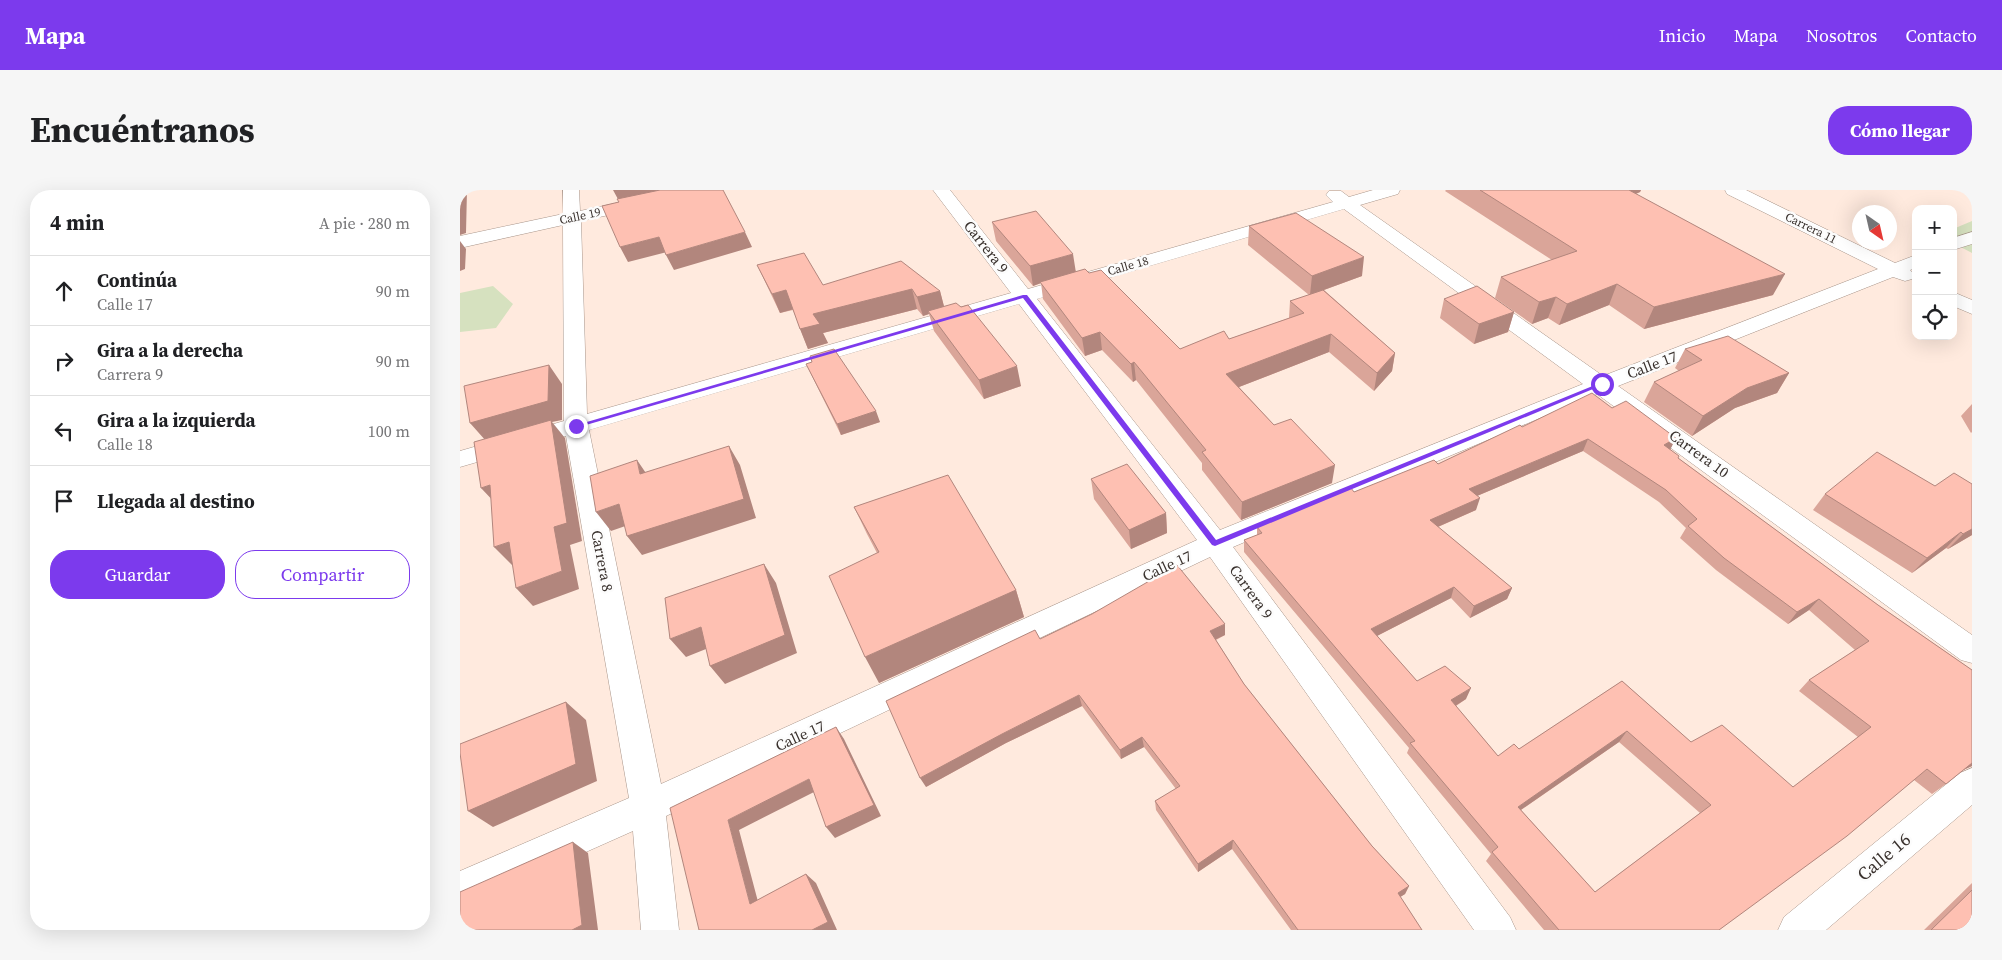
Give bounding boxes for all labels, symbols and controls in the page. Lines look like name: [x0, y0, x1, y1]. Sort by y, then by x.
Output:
text: Mapa: [25, 19, 86, 52]
text: Inicio: [1659, 23, 1706, 48]
text: Mapa: [1734, 23, 1778, 48]
text: Nosotros: [1806, 23, 1877, 48]
text: Contacto: [1905, 23, 1977, 48]
text: Encuéntranos: [30, 106, 255, 154]
button: Cómo llegar: [1828, 106, 1972, 155]
street label: Calle 19: [558, 204, 602, 228]
north arrow: [1852, 205, 1897, 250]
map controls: [1912, 205, 1957, 340]
button: +: [1912, 205, 1957, 250]
text: 4 min: [50, 208, 105, 237]
street label: Carrera 11: [1782, 209, 1840, 247]
text: A pie · 280 m: [319, 212, 410, 234]
street label: Carrera 9: [959, 216, 1014, 278]
button: −: [1912, 250, 1957, 295]
street label: Calle 18: [1106, 253, 1150, 279]
text: Continúa: [97, 267, 177, 293]
icon: ahead: [50, 277, 78, 305]
text: 90 m: [376, 280, 410, 302]
text: Calle 17: [97, 293, 153, 315]
button: locate: [1912, 295, 1957, 340]
text: Gira a la derecha: [97, 337, 243, 363]
street label: Calle 17: [1624, 345, 1680, 384]
icon: right: [50, 347, 78, 375]
text: 90 m: [376, 350, 410, 372]
text: Carrera 9: [97, 363, 163, 385]
route start: [1591, 373, 1614, 396]
text: Gira a la izquierda: [97, 407, 256, 433]
route end: [565, 415, 588, 438]
icon: left: [50, 417, 78, 445]
text: 100 m: [368, 420, 410, 442]
street label: Carrera 10: [1665, 425, 1734, 483]
text: Calle 18: [97, 433, 153, 455]
icon: arrive: [50, 487, 78, 515]
text: Llegada al destino: [97, 488, 255, 514]
street label: Carrera 8: [586, 528, 619, 593]
street label: Calle 17: [1139, 545, 1195, 586]
button: Guardar: [50, 550, 225, 599]
button: Compartir: [235, 550, 410, 599]
street label: Carrera 9: [1225, 560, 1278, 623]
street label: Calle 17: [772, 715, 828, 756]
street label: Calle 16: [1852, 827, 1916, 886]

